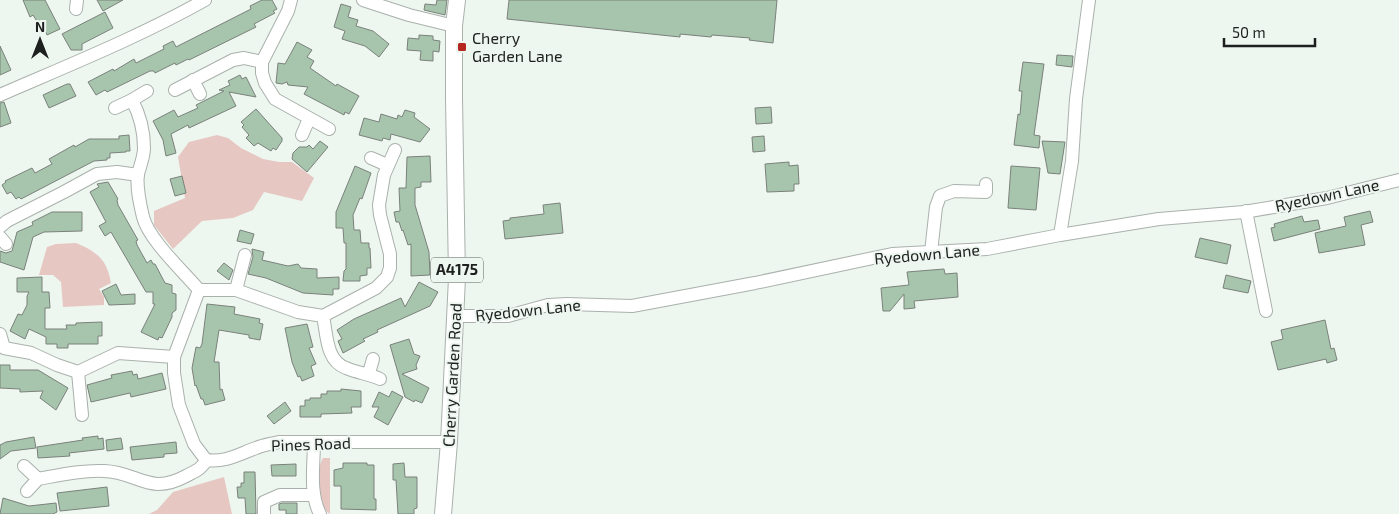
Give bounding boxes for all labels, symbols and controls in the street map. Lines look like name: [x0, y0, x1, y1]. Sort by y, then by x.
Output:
north arrow: [15, 15, 65, 65]
scale bar: [1224, 15, 1315, 47]
text: N: [35, 18, 45, 35]
text: 50 m: [1232, 23, 1266, 41]
place label: Cherry Garden Lane: [472, 28, 563, 65]
marker: Cherry Garden Lane: [456, 41, 468, 53]
street label: Ryedown Lane: [1273, 174, 1381, 215]
street label: Ryedown Lane: [873, 239, 981, 268]
road number: A4175: [431, 258, 483, 282]
street label: Ryedown Lane: [474, 295, 582, 324]
street label: Cherry Garden Road: [438, 303, 465, 447]
street label: Pines Road: [271, 433, 351, 454]

